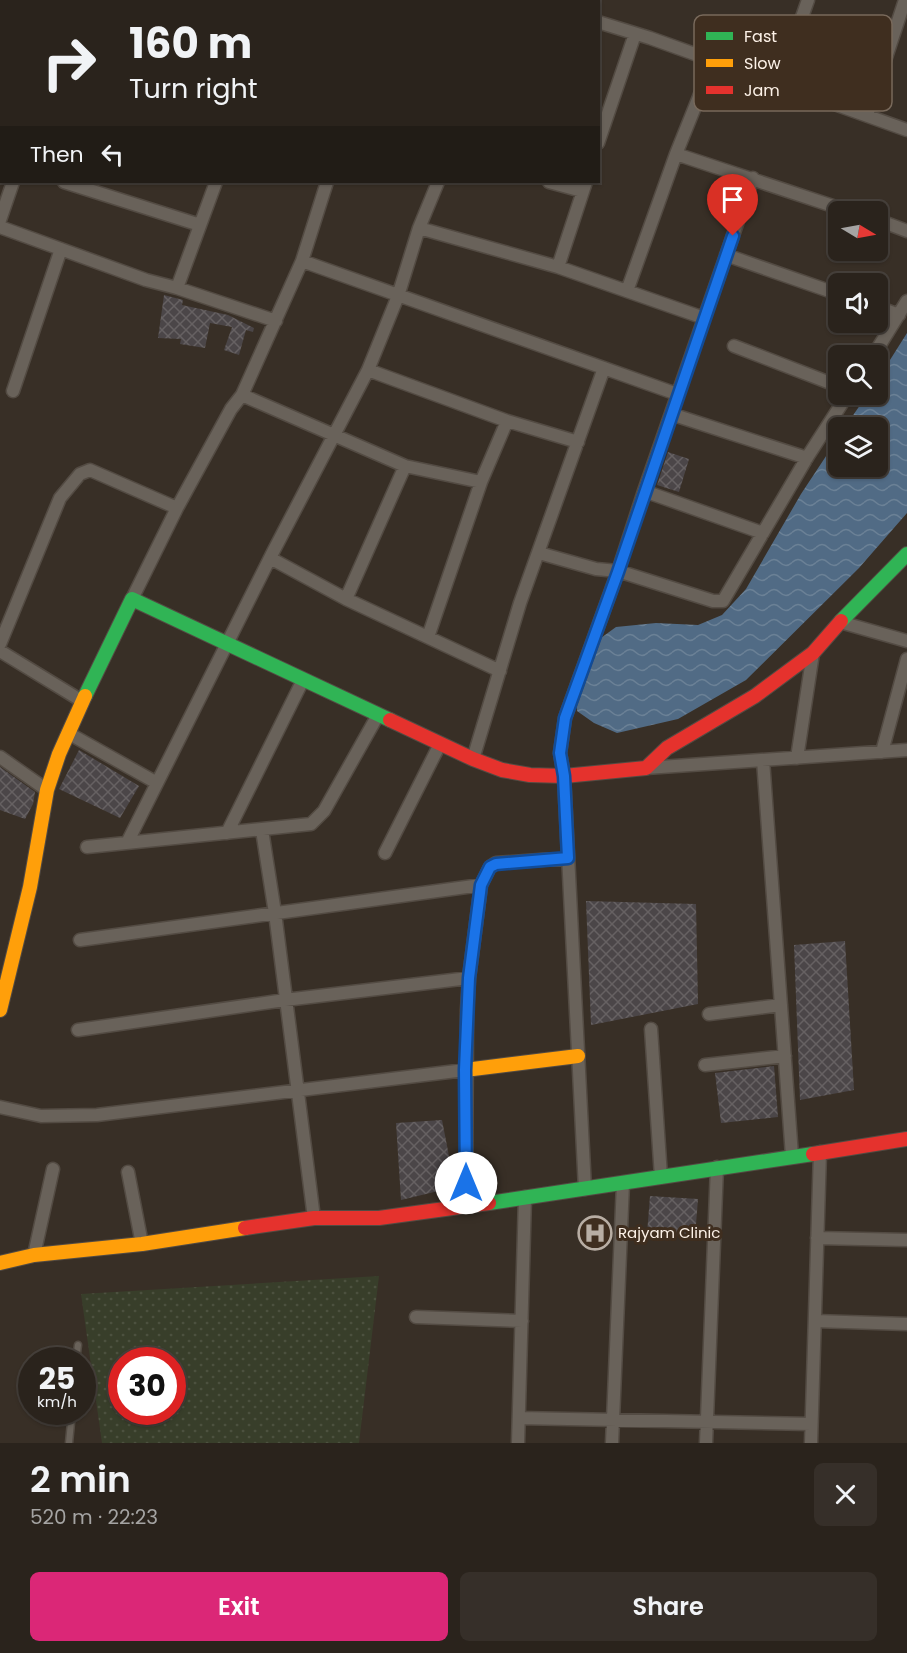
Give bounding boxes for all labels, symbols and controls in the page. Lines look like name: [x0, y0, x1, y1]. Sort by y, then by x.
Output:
text: 160 m: [129, 14, 252, 73]
legend: [694, 15, 892, 111]
icon: right: [30, 24, 108, 102]
text: Fast: [744, 25, 777, 48]
text: Slow: [744, 52, 781, 75]
text: Turn right: [129, 70, 258, 107]
text: Jam: [744, 79, 780, 102]
icon: left: [96, 138, 129, 171]
text: Then: [30, 139, 84, 170]
pin: [707, 174, 758, 236]
icon: arrive: [716, 183, 749, 216]
north arrow: [828, 201, 888, 261]
map controls: [828, 201, 888, 477]
button: sound: [828, 273, 888, 333]
button: search: [828, 345, 888, 405]
button: layers: [828, 417, 888, 477]
position arrow: [434, 1151, 498, 1215]
hospital icon: Rajyam Clinic: [577, 1215, 613, 1251]
place label: Rajyam Clinic: [618, 1222, 720, 1243]
speed limit sign: 30: [108, 1347, 186, 1425]
text: 25: [39, 1357, 75, 1400]
text: km/h: [37, 1391, 77, 1412]
text: 2 min: [30, 1454, 131, 1505]
button: close: [814, 1463, 877, 1526]
text: 520 m · 22:23: [30, 1503, 158, 1531]
button: Exit: [30, 1572, 448, 1641]
button: Share: [460, 1572, 877, 1641]

